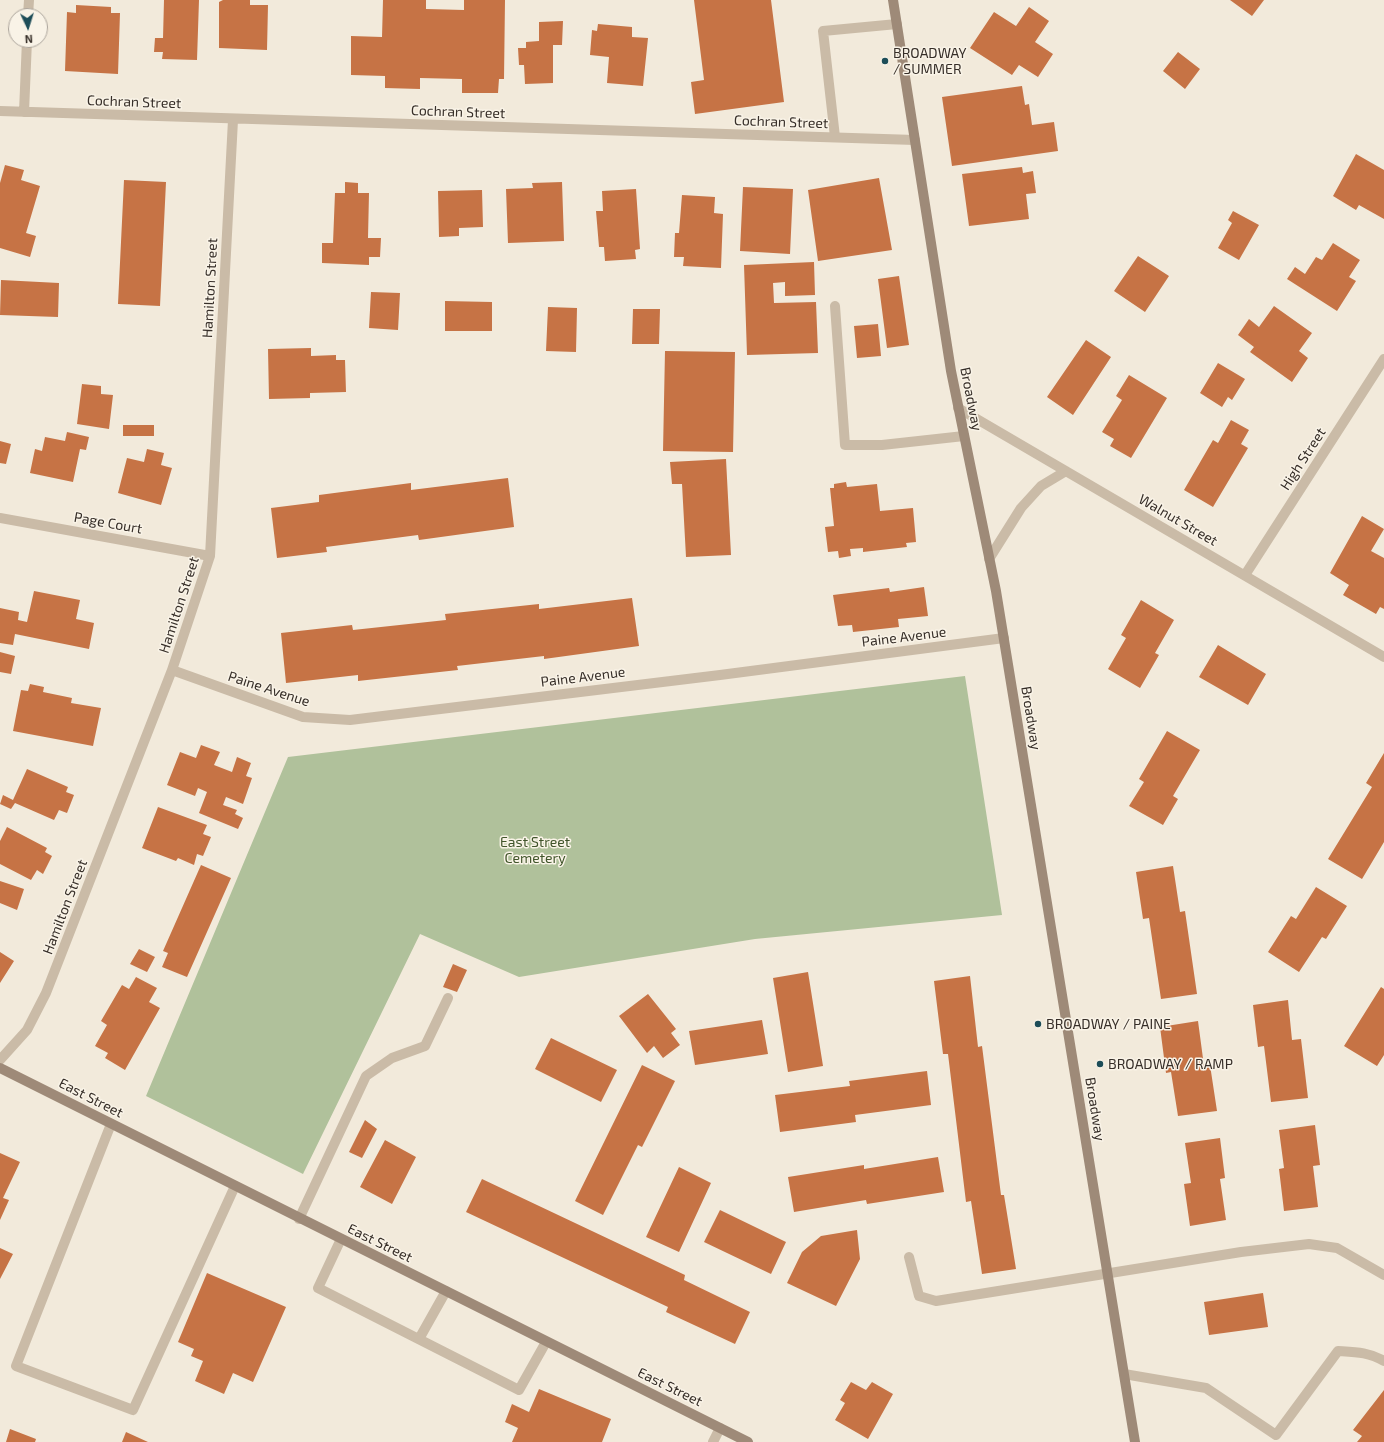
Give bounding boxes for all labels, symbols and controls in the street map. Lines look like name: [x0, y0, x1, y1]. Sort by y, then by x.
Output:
north arrow: [8, 8, 48, 48]
text: N: [24, 33, 33, 46]
place label: BROADWAY / SUMMER: [893, 45, 967, 78]
marker: BROADWAY / SUMMER: [880, 56, 890, 66]
street label: Cochran Street: [87, 92, 181, 112]
street label: Cochran Street: [411, 102, 505, 122]
street label: Cochran Street: [734, 112, 828, 132]
street label: Hamilton Street: [199, 237, 221, 339]
street label: Broadway: [957, 366, 985, 432]
street label: High Street: [1277, 425, 1329, 493]
street label: Walnut Street: [1136, 491, 1220, 549]
street label: Page Court: [72, 509, 144, 537]
street label: Hamilton Street: [156, 555, 202, 655]
street label: Paine Avenue: [861, 623, 947, 651]
street label: Paine Avenue: [540, 663, 626, 691]
street label: Paine Avenue: [226, 668, 312, 710]
street label: Broadway: [1018, 685, 1044, 751]
park label: East Street Cemetery: [500, 834, 570, 866]
street label: Hamilton Street: [39, 857, 91, 957]
place label: BROADWAY / PAINE: [1046, 1016, 1171, 1032]
marker: BROADWAY / PAINE: [1033, 1019, 1043, 1029]
place label: BROADWAY / RAMP: [1108, 1056, 1233, 1072]
marker: BROADWAY / RAMP: [1095, 1059, 1105, 1069]
street label: East Street: [56, 1075, 126, 1121]
street label: Broadway: [1082, 1076, 1108, 1142]
street label: East Street: [345, 1220, 415, 1266]
street label: East Street: [635, 1364, 705, 1410]

